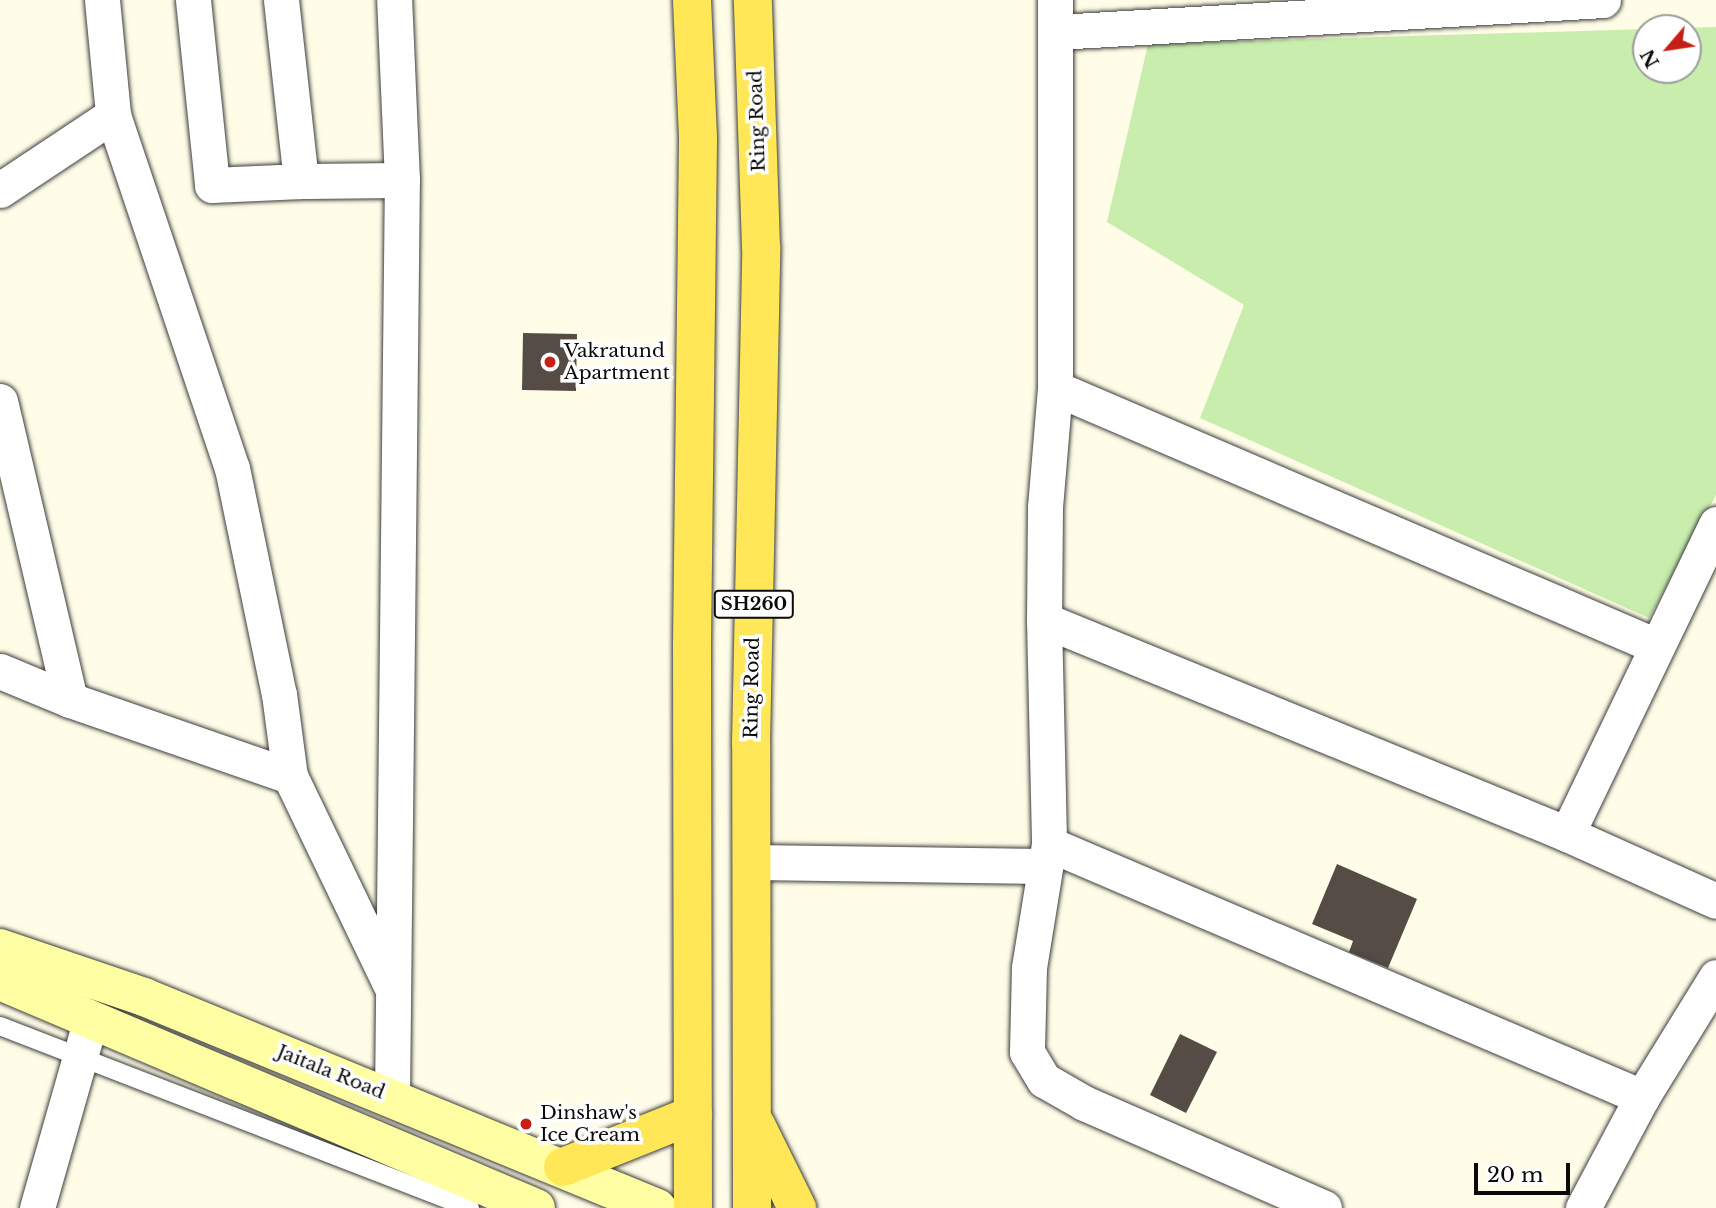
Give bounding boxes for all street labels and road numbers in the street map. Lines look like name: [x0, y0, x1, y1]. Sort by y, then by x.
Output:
street label: Ring Road: [744, 70, 770, 172]
road number: SH260: [714, 590, 794, 618]
street label: Ring Road: [740, 637, 764, 739]
street label: Jaitala Road: [274, 1040, 388, 1104]

